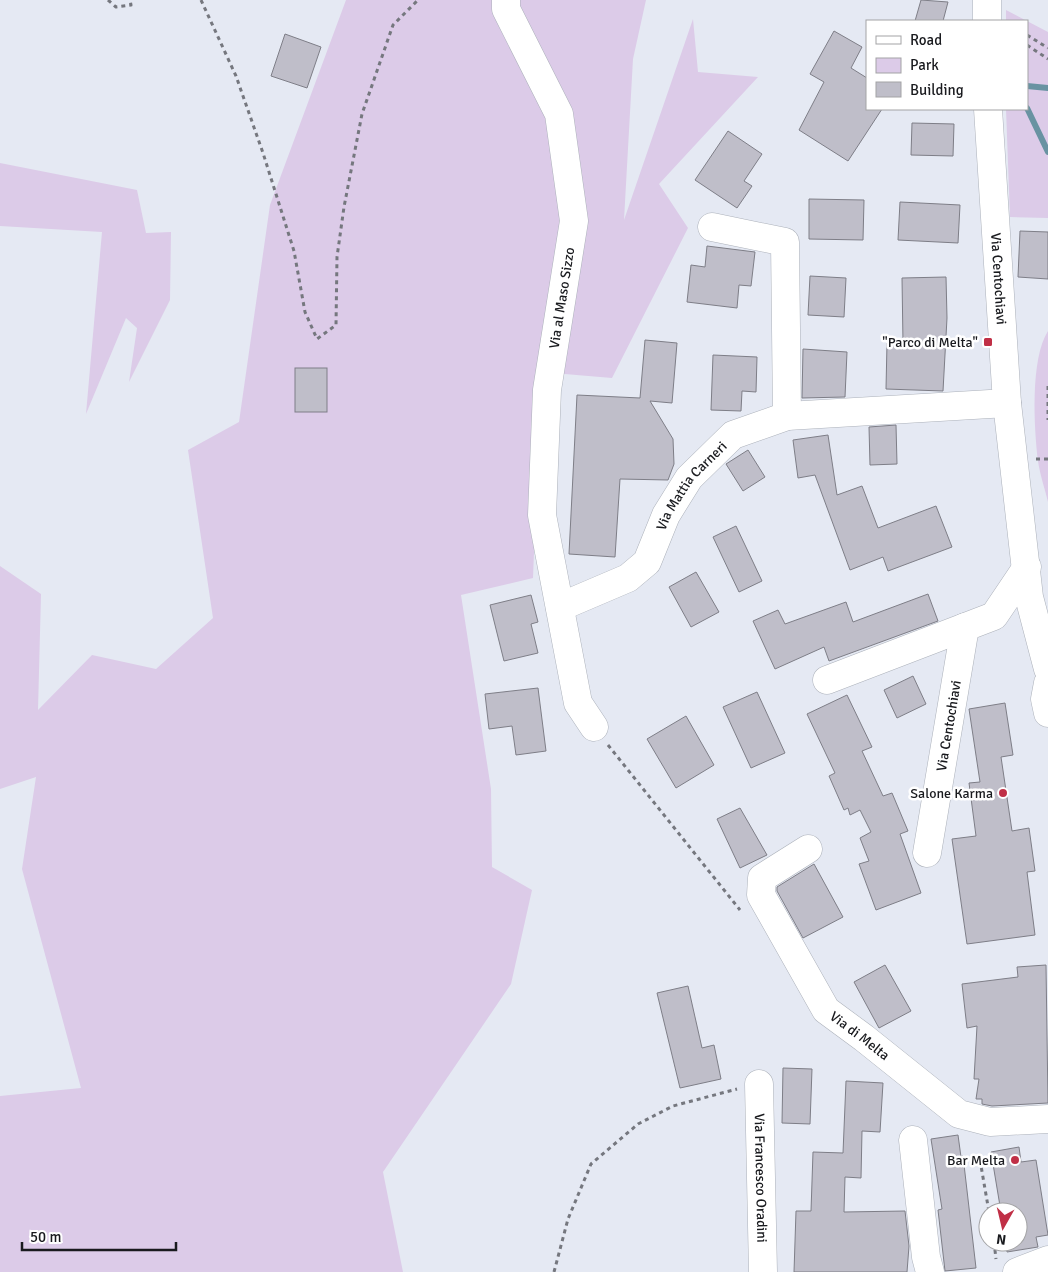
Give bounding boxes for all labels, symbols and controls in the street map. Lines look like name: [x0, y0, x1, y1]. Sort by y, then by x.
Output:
legend: [866, 20, 1028, 110]
text: Road: [910, 31, 942, 49]
text: Park: [910, 56, 939, 74]
text: Building: [910, 81, 964, 99]
street label: Via Centochiavi: [988, 232, 1010, 325]
street label: Via al Maso Sizzo: [546, 246, 578, 350]
place label: "Parco di Melta": [882, 334, 978, 351]
marker: "Parco di Melta": [982, 336, 994, 348]
street label: Via Mattia Carneri: [652, 437, 730, 533]
street label: Via Centochiavi: [932, 679, 964, 773]
place label: Salone Karma: [910, 785, 993, 802]
marker: Salone Karma: [997, 787, 1009, 799]
street label: Via di Melta: [827, 1007, 893, 1064]
street label: Via Francesco Oradini: [751, 1113, 771, 1243]
place label: Bar Melta: [947, 1152, 1005, 1169]
marker: Bar Melta: [1009, 1154, 1021, 1166]
north arrow: [978, 1202, 1028, 1252]
scale bar: [22, 1220, 176, 1252]
text: 50 m: [30, 1228, 61, 1246]
text: N: [995, 1230, 1007, 1248]

